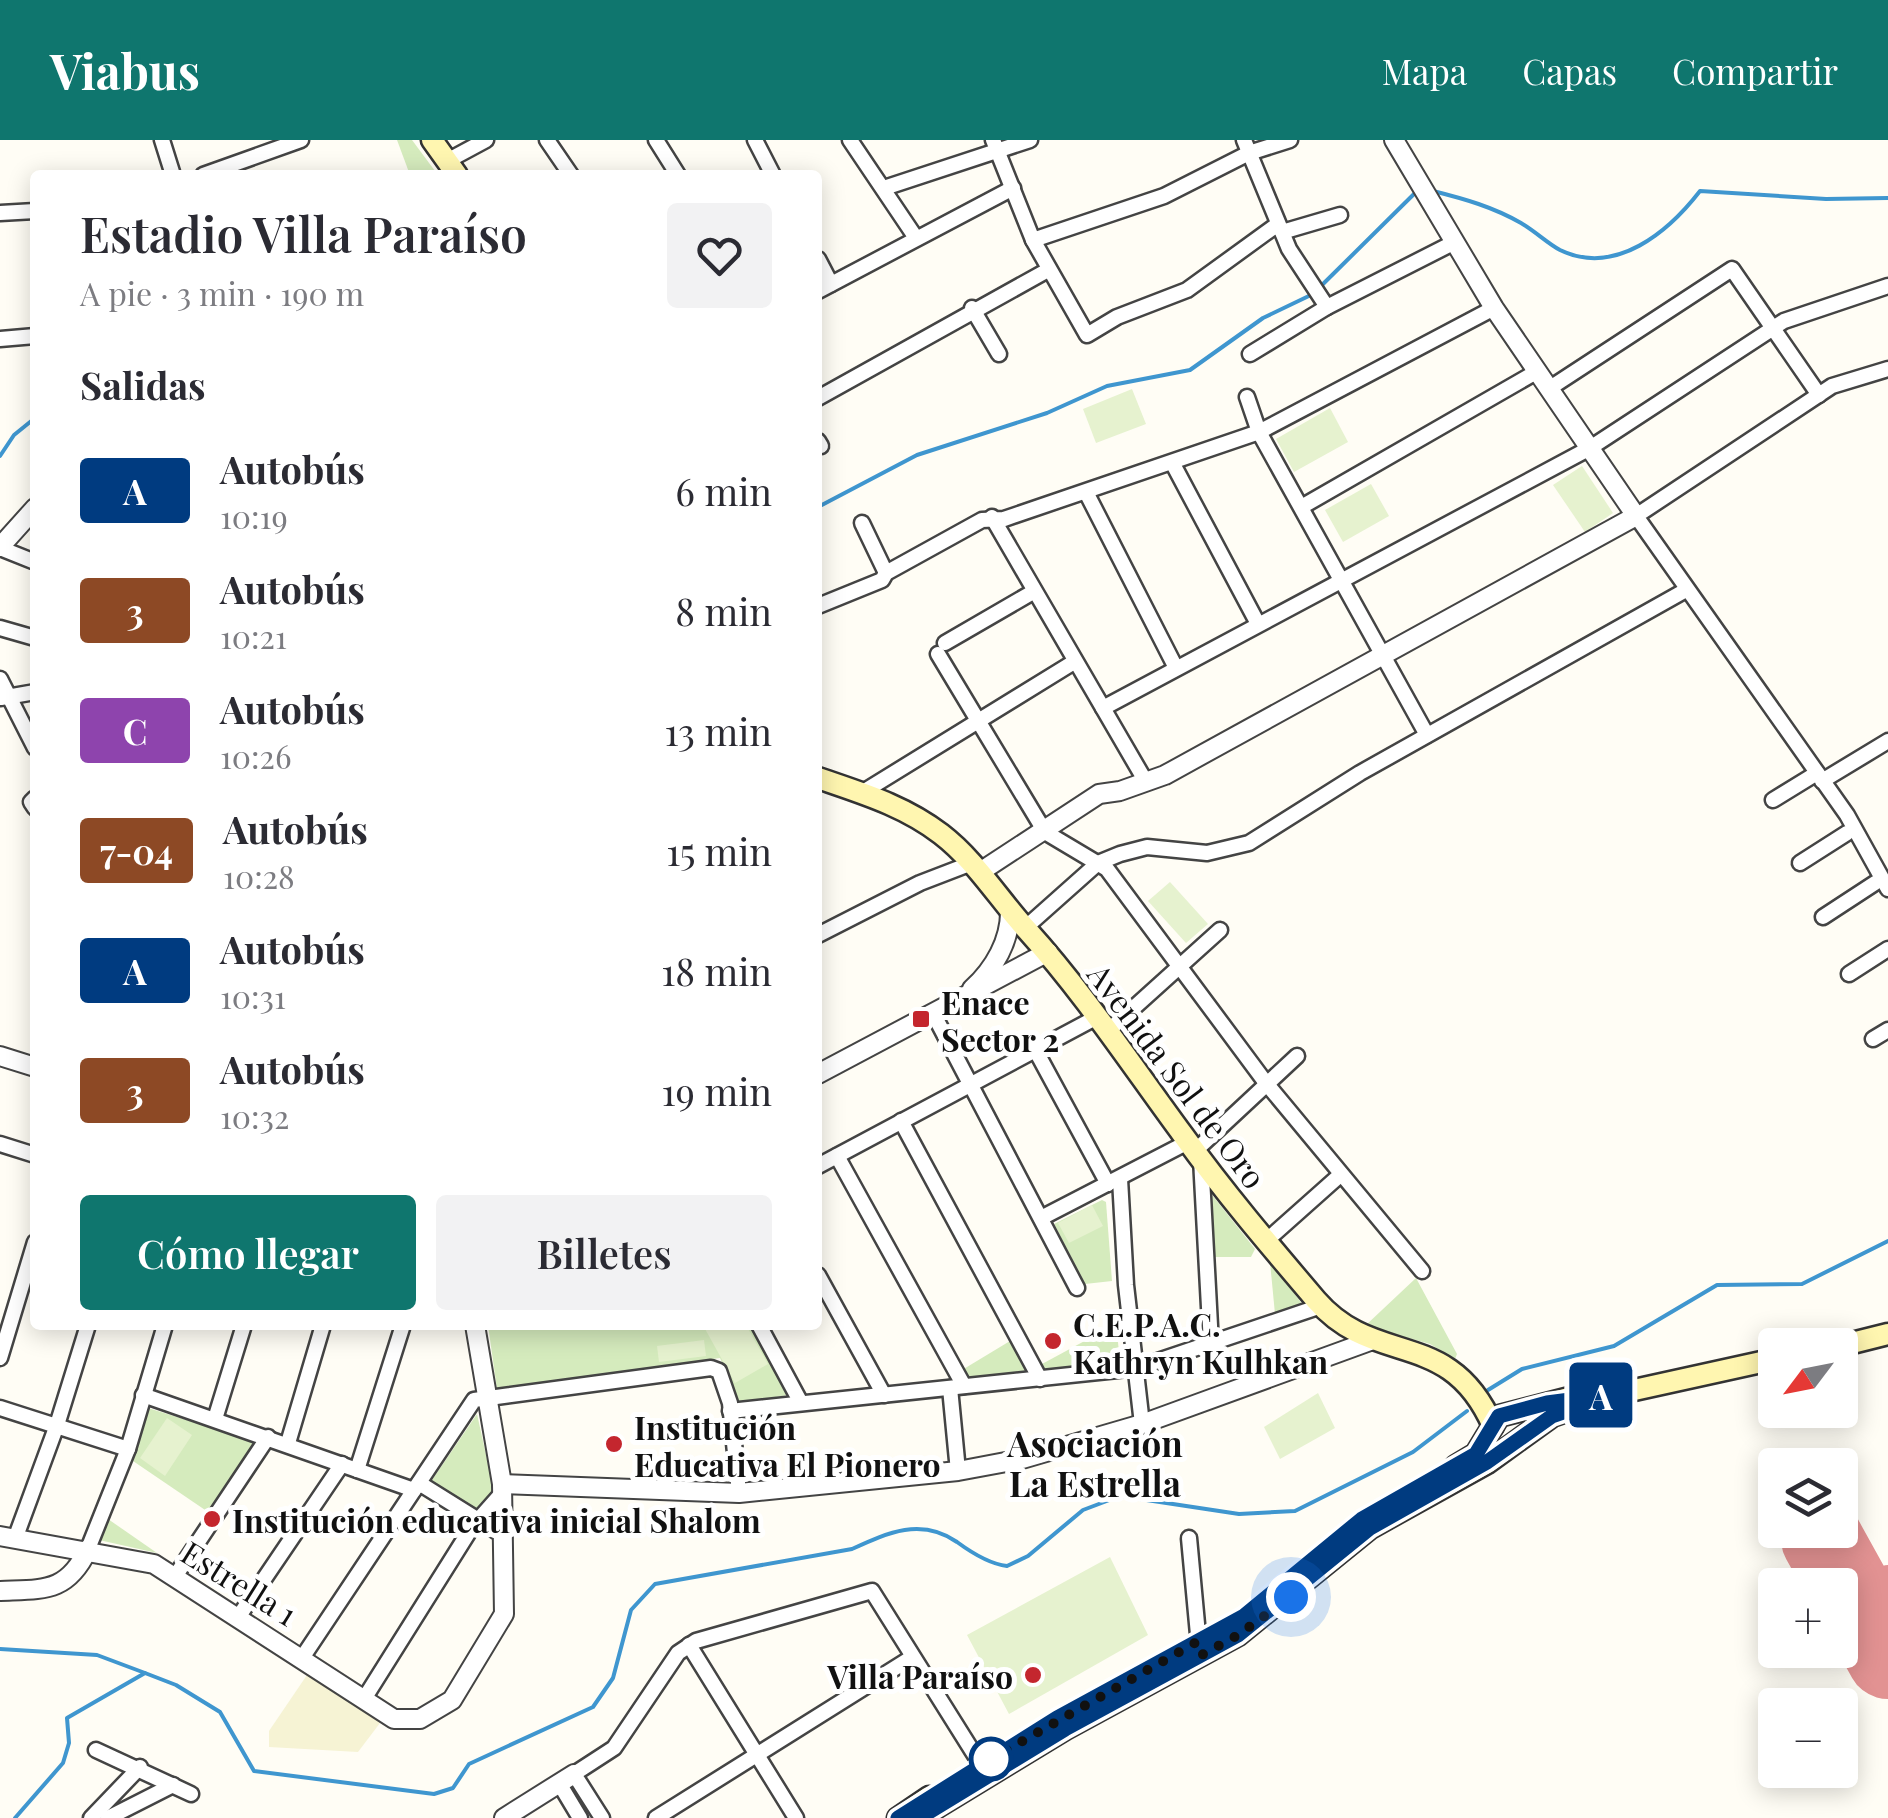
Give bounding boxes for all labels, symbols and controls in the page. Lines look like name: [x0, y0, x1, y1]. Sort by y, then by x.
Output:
text: Viabus: [50, 38, 200, 102]
text: Mapa: [1382, 47, 1467, 94]
text: Capas: [1522, 47, 1617, 94]
text: Compartir: [1672, 47, 1838, 94]
text: Estadio Villa Paraíso: [80, 201, 527, 265]
button: heart: [667, 203, 772, 308]
text: A pie · 3 min · 190 m: [80, 271, 364, 314]
text: Salidas: [80, 359, 206, 410]
text: Autobús: [220, 443, 365, 494]
text: 6 min: [675, 465, 772, 516]
text: A: [123, 467, 147, 514]
text: 10:19: [220, 494, 288, 537]
text: Autobús: [220, 563, 365, 614]
text: 8 min: [675, 585, 772, 636]
text: 3: [126, 587, 144, 634]
text: 10:21: [220, 614, 287, 657]
text: Autobús: [220, 683, 365, 734]
text: 13 min: [664, 705, 772, 756]
text: C: [123, 707, 147, 754]
text: 10:26: [220, 734, 291, 777]
text: Autobús: [223, 803, 368, 854]
text: 15 min: [666, 825, 772, 876]
text: 7-04: [100, 827, 173, 874]
text: 10:28: [223, 854, 295, 897]
text: Autobús: [220, 923, 365, 974]
text: 18 min: [661, 945, 772, 996]
text: A: [123, 947, 147, 994]
street label: Avenida Sol de Oro: [1079, 953, 1277, 1196]
text: 10:31: [220, 974, 286, 1017]
place label: Enace Sector 2: [941, 980, 1059, 1060]
marker: Enace Sector 2: [910, 1008, 932, 1030]
text: Autobús: [220, 1043, 365, 1094]
text: 19 min: [662, 1065, 772, 1116]
text: 3: [126, 1067, 144, 1114]
text: 10:32: [220, 1094, 289, 1137]
button: Cómo llegar: [80, 1195, 416, 1310]
button: Billetes: [436, 1195, 772, 1310]
place label: C.E.P.A.C. Kathryn Kulhkan: [1073, 1302, 1329, 1382]
north arrow: [1758, 1328, 1858, 1428]
map controls: [1758, 1328, 1858, 1788]
marker: C.E.P.A.C. Kathryn Kulhkan: [1042, 1330, 1064, 1352]
line badge: A: [1568, 1362, 1634, 1428]
text: A: [1589, 1372, 1613, 1419]
place label: Institución Educativa El Pionero: [634, 1405, 941, 1485]
district label: Asociación La Estrella: [1006, 1419, 1183, 1506]
marker: Institución Educativa El Pionero: [603, 1433, 625, 1455]
button: layers: [1758, 1448, 1858, 1548]
place label: Institución educativa inicial Shalom: [232, 1498, 761, 1541]
marker: Institución educativa inicial Shalom: [201, 1508, 223, 1530]
street label: Estrella 1: [174, 1530, 306, 1634]
button: +: [1758, 1568, 1858, 1668]
your location: [1266, 1572, 1316, 1622]
place label: Villa Paraíso: [826, 1654, 1013, 1697]
marker: Villa Paraíso: [1022, 1664, 1044, 1686]
button: −: [1758, 1688, 1858, 1788]
unlabelled marker: [970, 1738, 1012, 1780]

